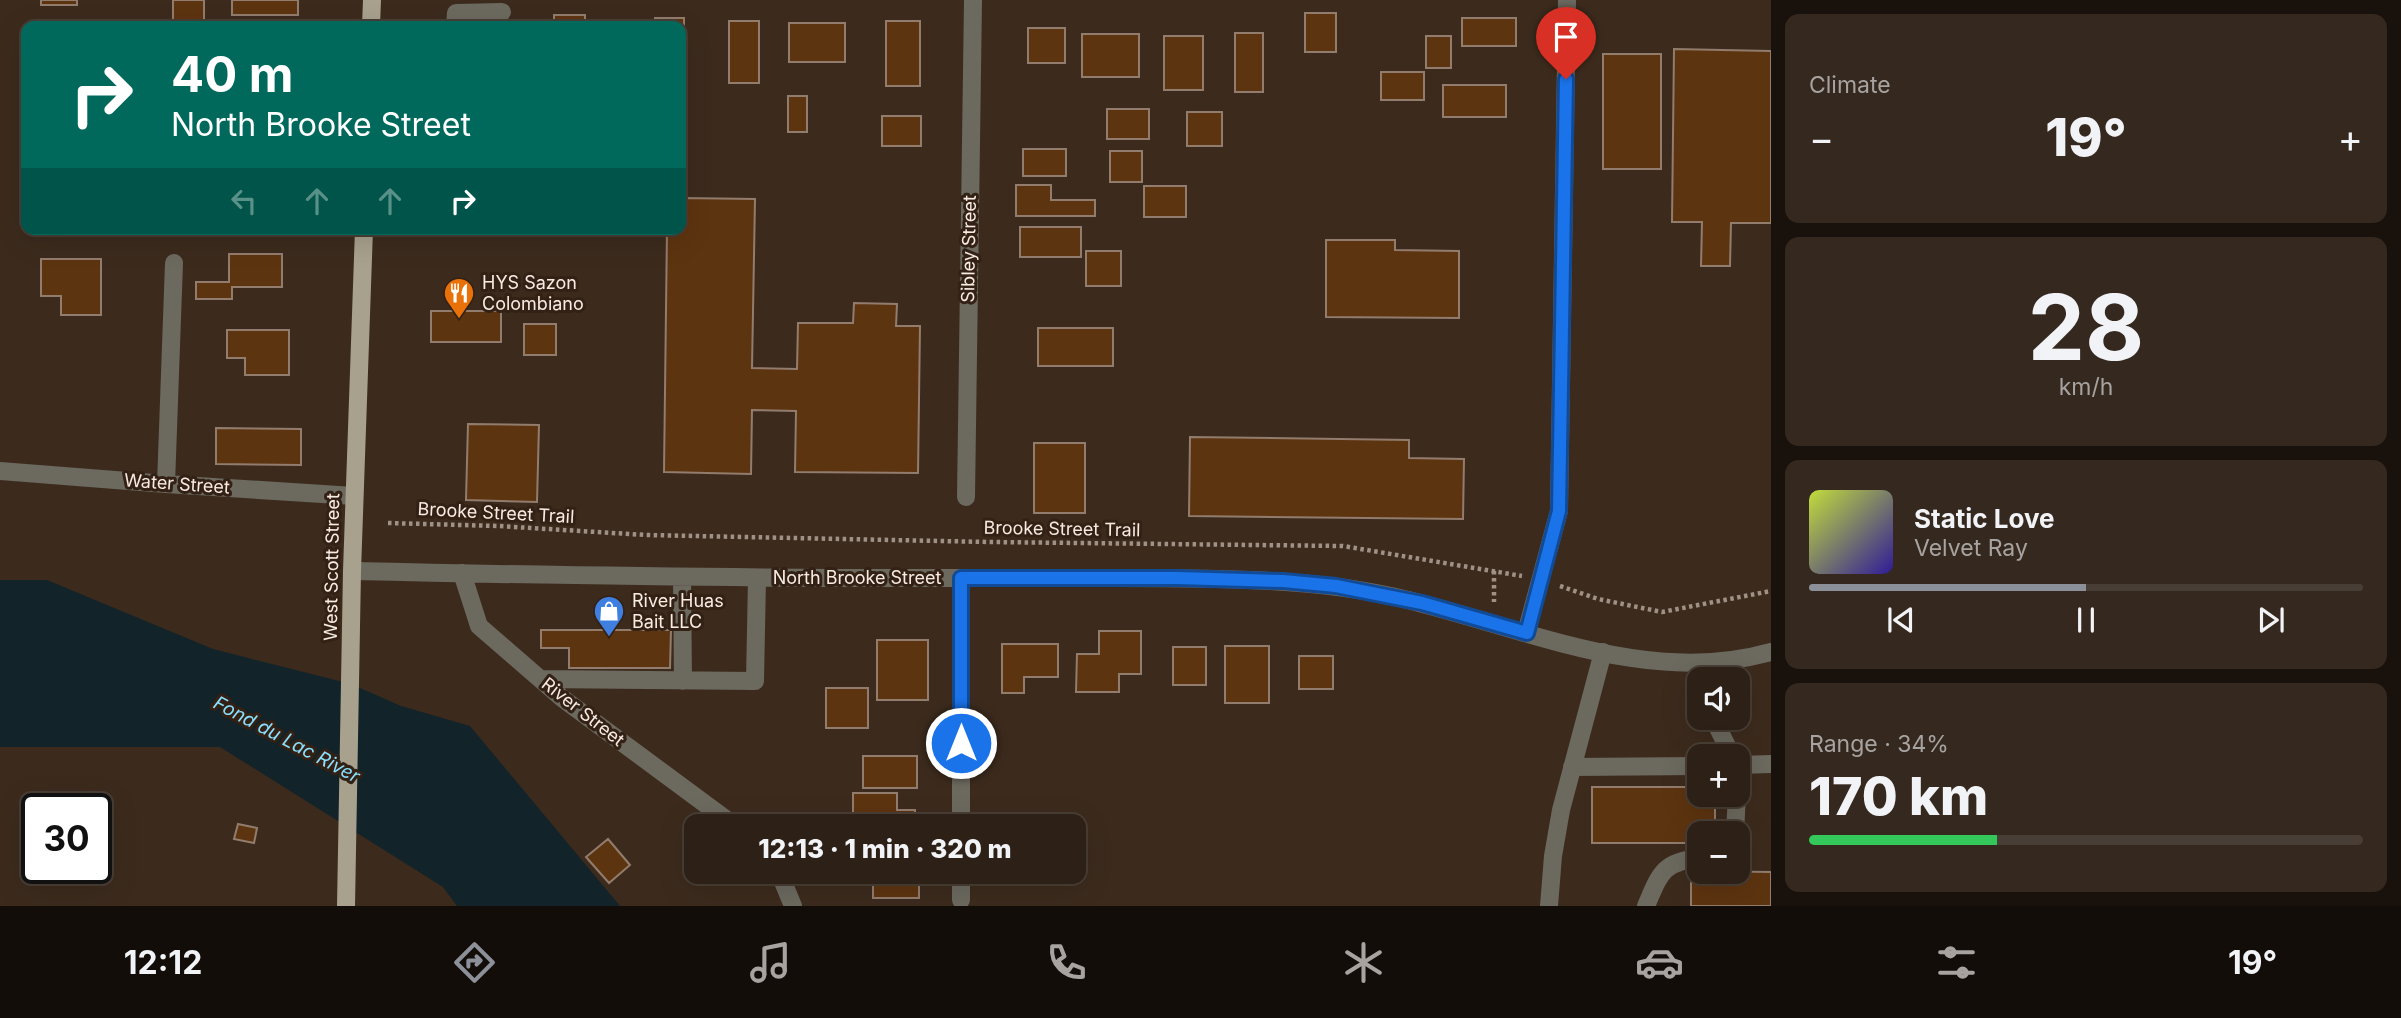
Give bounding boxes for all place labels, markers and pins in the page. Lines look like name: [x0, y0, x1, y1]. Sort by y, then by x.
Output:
pin: [1536, 7, 1596, 79]
place label: HYS Sazon Colombiano: [482, 272, 584, 314]
restaurant icon: HYS Sazon Colombiano: [442, 276, 476, 320]
place label: River Huas Bait LLC: [632, 590, 724, 632]
shop icon: River Huas Bait LLC: [592, 594, 626, 638]

